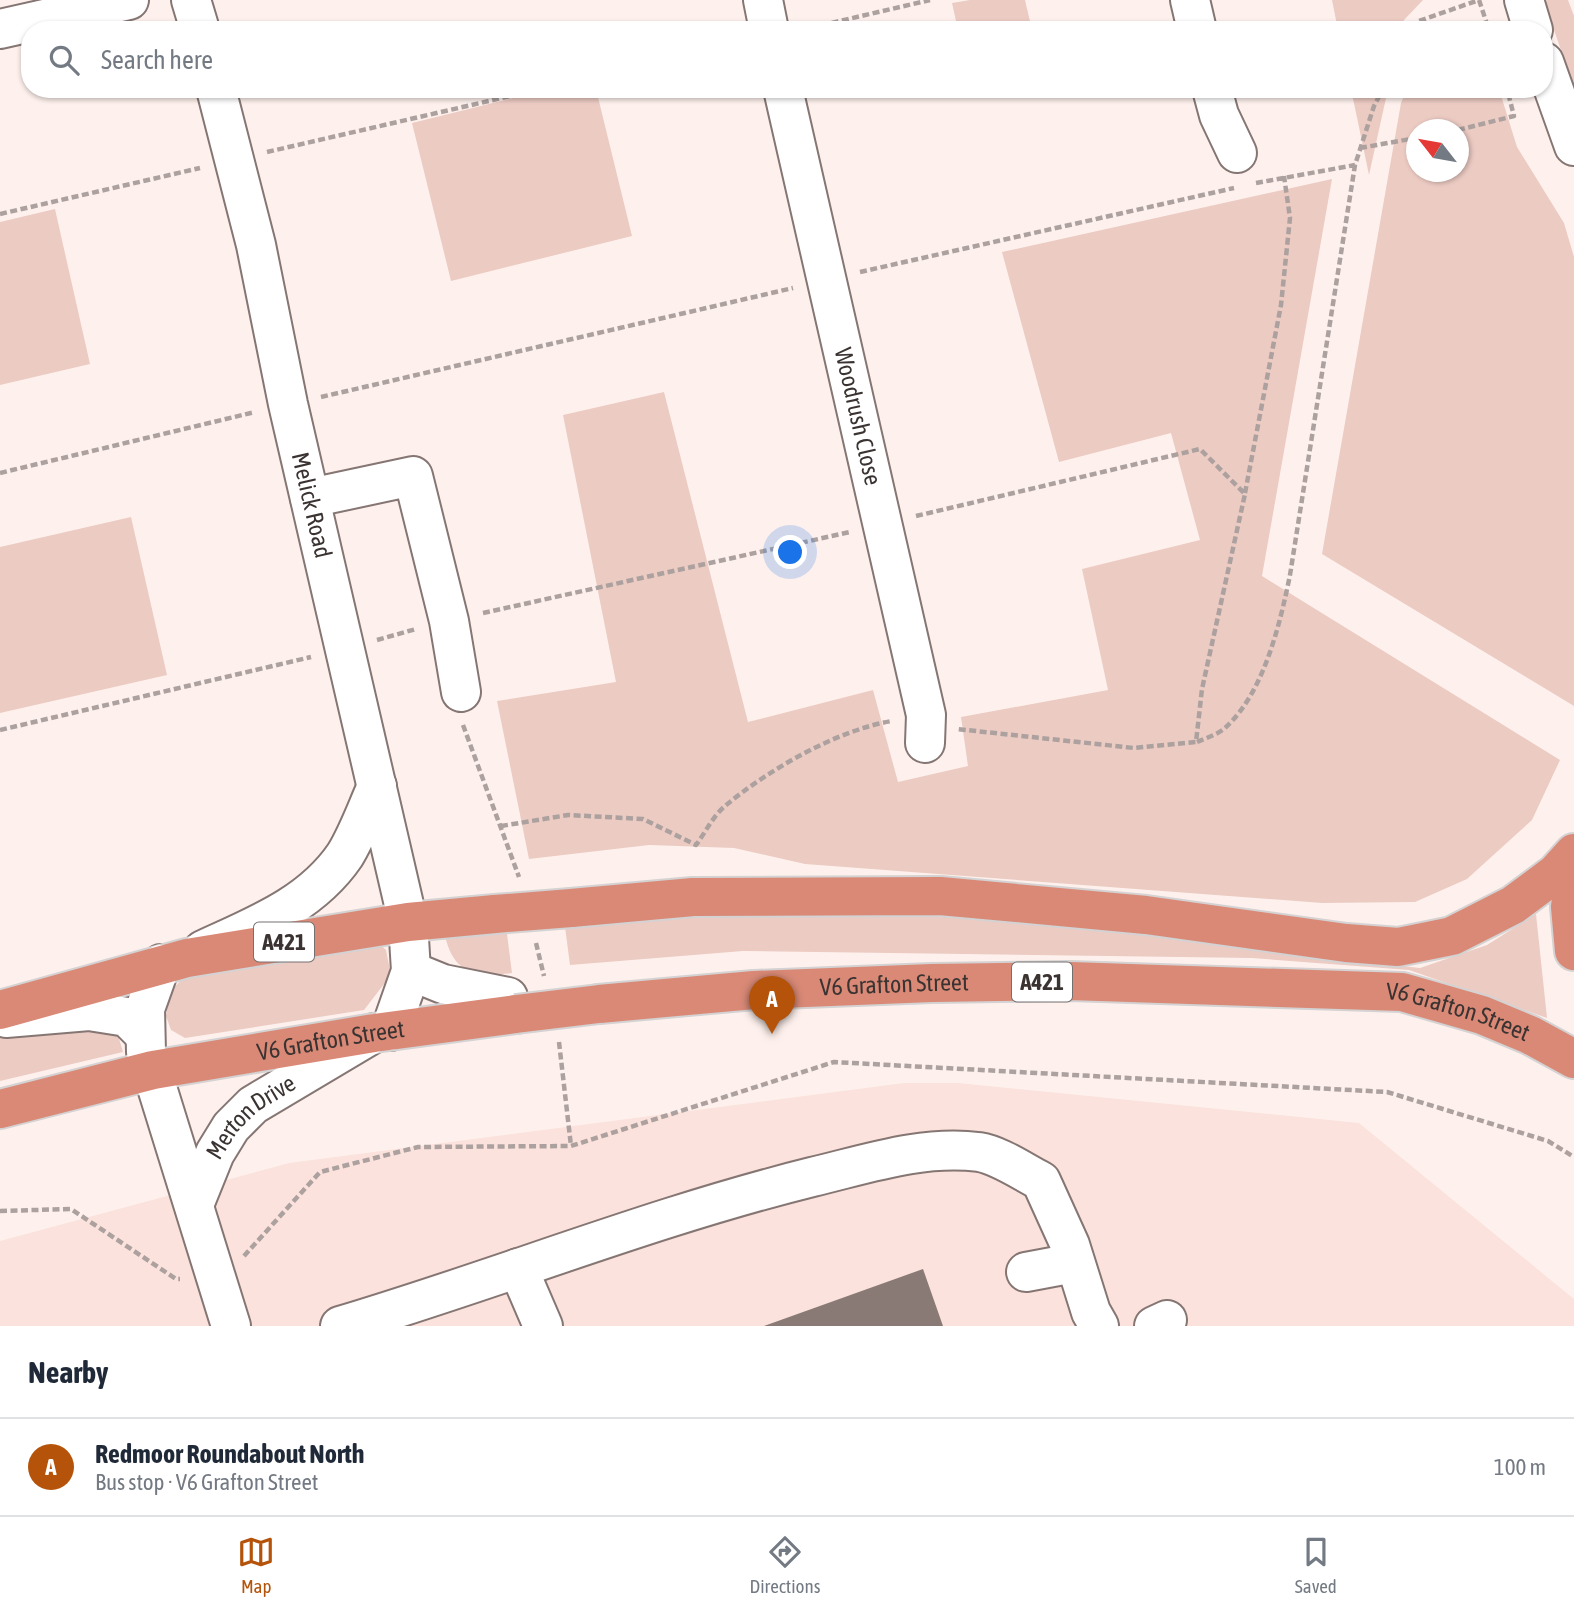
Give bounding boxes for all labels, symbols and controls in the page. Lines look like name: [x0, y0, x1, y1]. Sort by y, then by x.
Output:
search box: [21, 21, 1553, 98]
icon: search: [45, 41, 83, 79]
text: Search here: [101, 45, 213, 75]
north arrow: [1406, 119, 1469, 182]
street label: Woodrush Close: [830, 345, 887, 488]
street label: Melick Road: [287, 450, 337, 560]
your location: [773, 535, 807, 569]
road number: A421: [254, 923, 314, 962]
road number: A421: [1012, 962, 1072, 1001]
street label: V6 Grafton Street: [819, 968, 969, 1000]
pin: A: [749, 976, 795, 1034]
street label: V6 Grafton Street: [1386, 977, 1534, 1046]
street label: V6 Grafton Street: [255, 1015, 406, 1065]
street label: Merton Drive: [201, 1069, 300, 1164]
text: Nearby: [28, 1355, 108, 1389]
text: Redmoor Roundabout North: [95, 1439, 364, 1469]
text: A: [45, 1454, 57, 1480]
text: 100 m: [1494, 1454, 1546, 1480]
text: Bus stop · V6 Grafton Street: [95, 1469, 319, 1495]
tab: Map: [237, 1533, 275, 1597]
tab: Directions: [750, 1533, 820, 1597]
tab: Saved: [1295, 1533, 1337, 1597]

